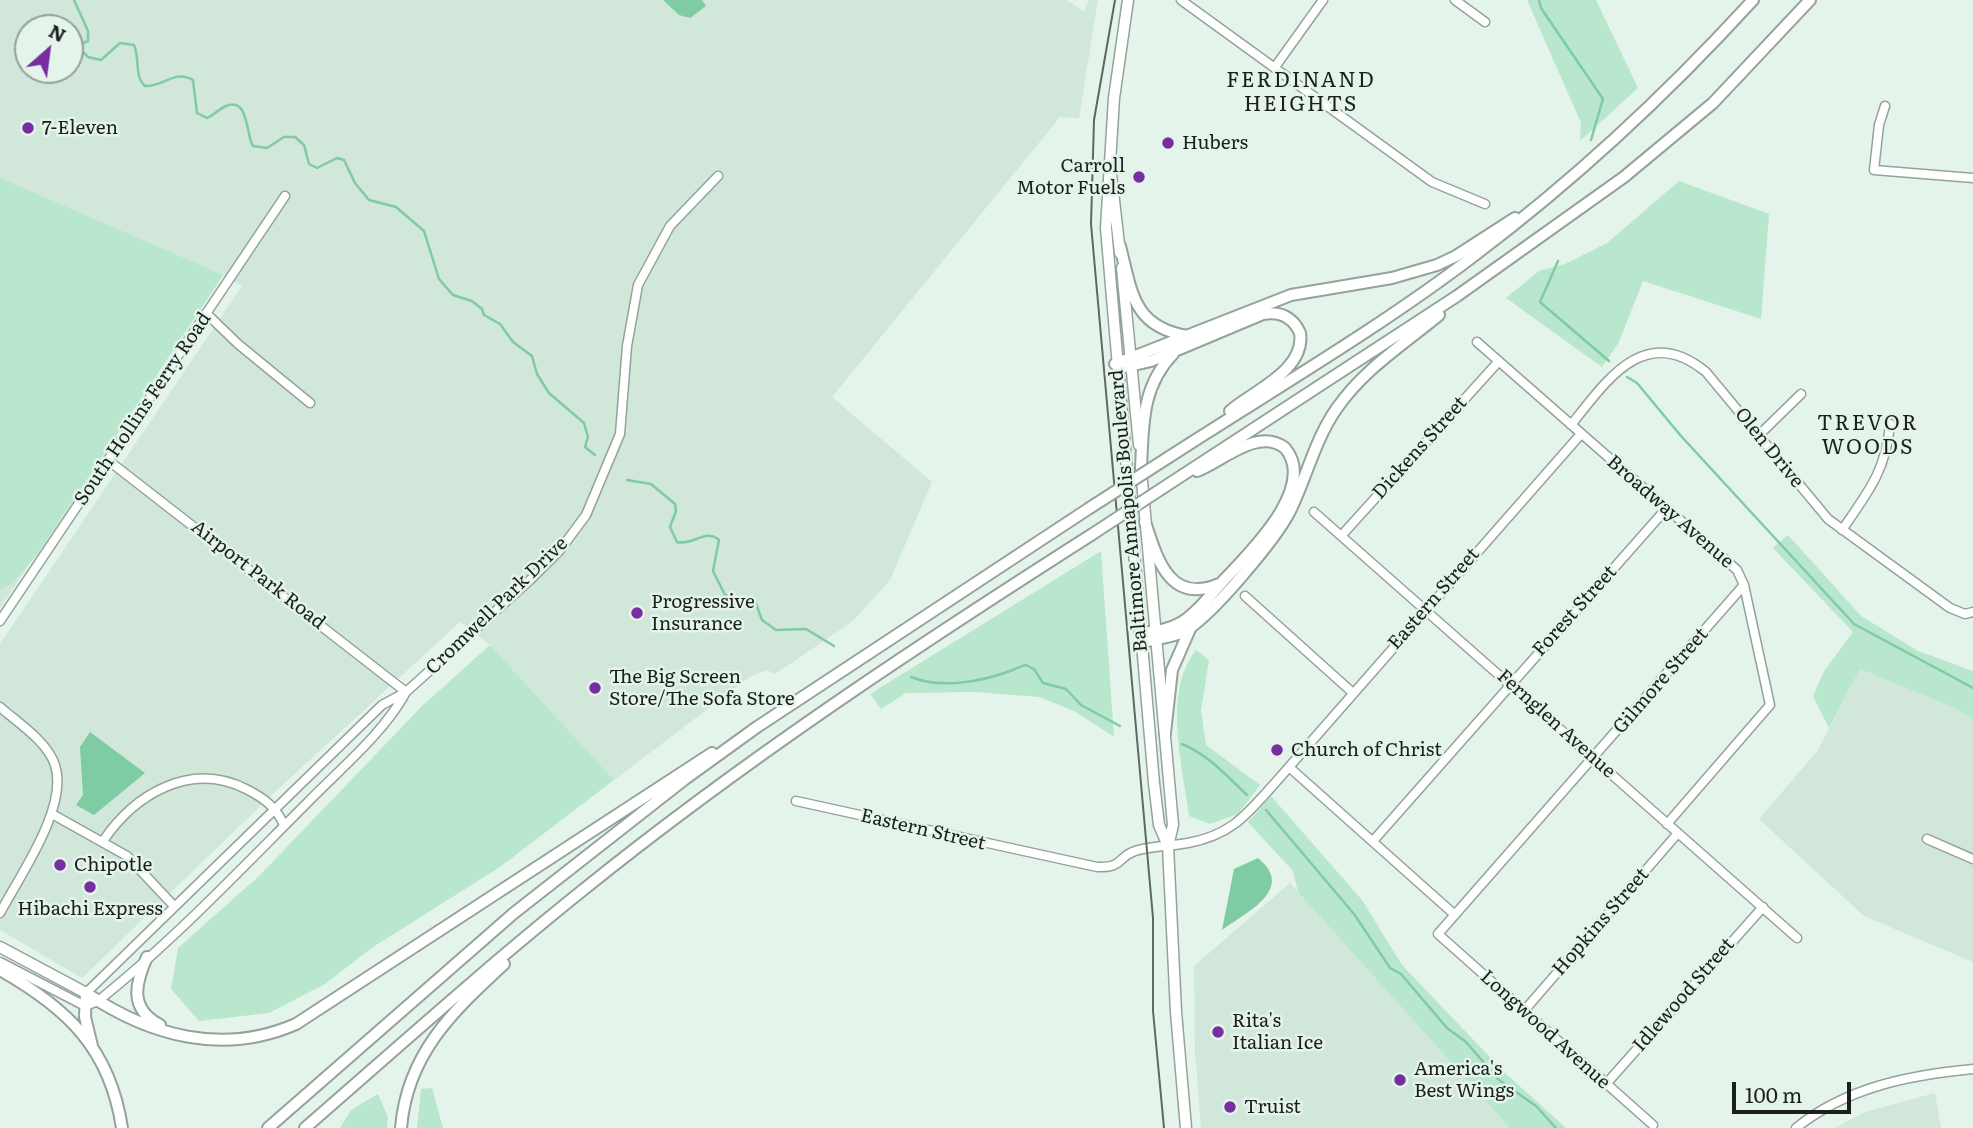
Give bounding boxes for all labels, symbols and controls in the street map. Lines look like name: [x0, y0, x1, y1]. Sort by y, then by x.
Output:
north arrow: [14, 14, 84, 84]
text: N: [44, 16, 72, 48]
district label: FERDINAND HEIGHTS: [1227, 68, 1375, 118]
place label: 7-Eleven: [42, 117, 118, 139]
marker: 7-Eleven: [20, 120, 36, 136]
place label: Hubers: [1182, 132, 1248, 154]
marker: Hubers: [1160, 135, 1176, 151]
place label: Carroll Motor Fuels: [1016, 155, 1125, 199]
marker: Carroll Motor Fuels: [1131, 169, 1147, 185]
street label: South Hollins Ferry Road: [70, 308, 216, 510]
street label: Baltimore Annapolis Boulevard: [1105, 369, 1153, 653]
street label: Dickens Street: [1368, 392, 1472, 504]
street label: Olen Drive: [1730, 403, 1808, 493]
district label: TREVOR WOODS: [1818, 411, 1918, 461]
street label: Broadway Avenue: [1602, 451, 1738, 573]
street label: Airport Park Road: [186, 516, 330, 634]
street label: Cromwell Park Drive: [421, 532, 573, 680]
street label: Eastern Street: [1384, 543, 1484, 655]
street label: Forest Street: [1528, 561, 1622, 661]
place label: Progressive Insurance: [651, 591, 755, 635]
marker: Progressive Insurance: [629, 605, 645, 621]
street label: Gilmore Street: [1609, 623, 1713, 739]
street label: Fernglen Avenue: [1492, 665, 1620, 783]
place label: The Big Screen Store/The Sofa Store: [609, 666, 795, 710]
marker: The Big Screen Store/The Sofa Store: [587, 680, 603, 696]
place label: Church of Christ: [1291, 739, 1442, 761]
marker: Church of Christ: [1269, 742, 1285, 758]
street label: Eastern Street: [858, 805, 988, 855]
place label: Chipotle: [74, 854, 152, 876]
marker: Chipotle: [52, 857, 68, 873]
street label: Hopkins Street: [1548, 864, 1654, 980]
marker: Hibachi Express: [82, 879, 98, 895]
place label: Hibachi Express: [17, 898, 163, 920]
street label: Idlewood Street: [1628, 933, 1740, 1057]
street label: Longwood Avenue: [1475, 966, 1615, 1094]
place label: Rita's Italian Ice: [1232, 1010, 1323, 1054]
marker: Rita's Italian Ice: [1210, 1024, 1226, 1040]
place label: America's Best Wings: [1414, 1058, 1514, 1102]
scale bar: [1735, 1068, 1854, 1112]
marker: America's Best Wings: [1392, 1072, 1408, 1088]
text: 100 m: [1745, 1078, 1802, 1109]
place label: Truist: [1244, 1096, 1301, 1118]
marker: Truist: [1222, 1099, 1238, 1115]

